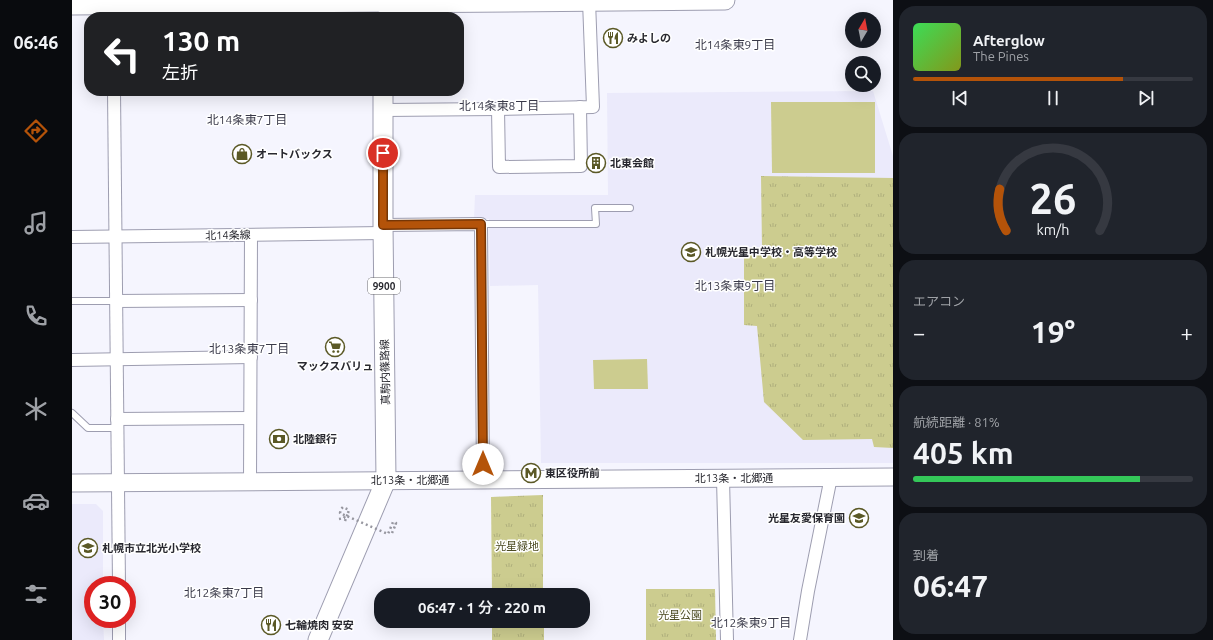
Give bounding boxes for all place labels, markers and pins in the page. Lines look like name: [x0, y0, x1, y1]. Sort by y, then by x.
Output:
restaurant icon: みよしの: [602, 27, 624, 49]
place label: みよしの: [627, 32, 671, 44]
pin: [366, 136, 400, 170]
shop icon: オートバックス: [231, 143, 253, 165]
place label: オートバックス: [256, 148, 333, 160]
building icon: 北東会館: [585, 152, 607, 174]
place label: 北東会館: [610, 157, 654, 169]
school or university icon: 札幌光星中学校・高等学校: [680, 241, 702, 263]
place label: 札幌光星中学校・高等学校: [705, 246, 837, 258]
supermarket icon: マックスバリュ: [324, 336, 346, 358]
place label: マックスバリュ: [297, 360, 373, 372]
bank icon: 北陸銀行: [268, 428, 290, 450]
place label: 北陸銀行: [293, 433, 337, 445]
metro station icon: 東区役所前: [520, 462, 542, 484]
place label: 東区役所前: [545, 467, 600, 479]
school or university icon: 光星友愛保育園: [848, 507, 870, 529]
place label: 光星友愛保育園: [768, 512, 845, 524]
school or university icon: 札幌市立北光小学校: [77, 537, 99, 559]
place label: 札幌市立北光小学校: [102, 542, 201, 554]
restaurant icon: 七輪焼肉 安安: [260, 614, 282, 636]
place label: 七輪焼肉 安安: [285, 619, 354, 631]

